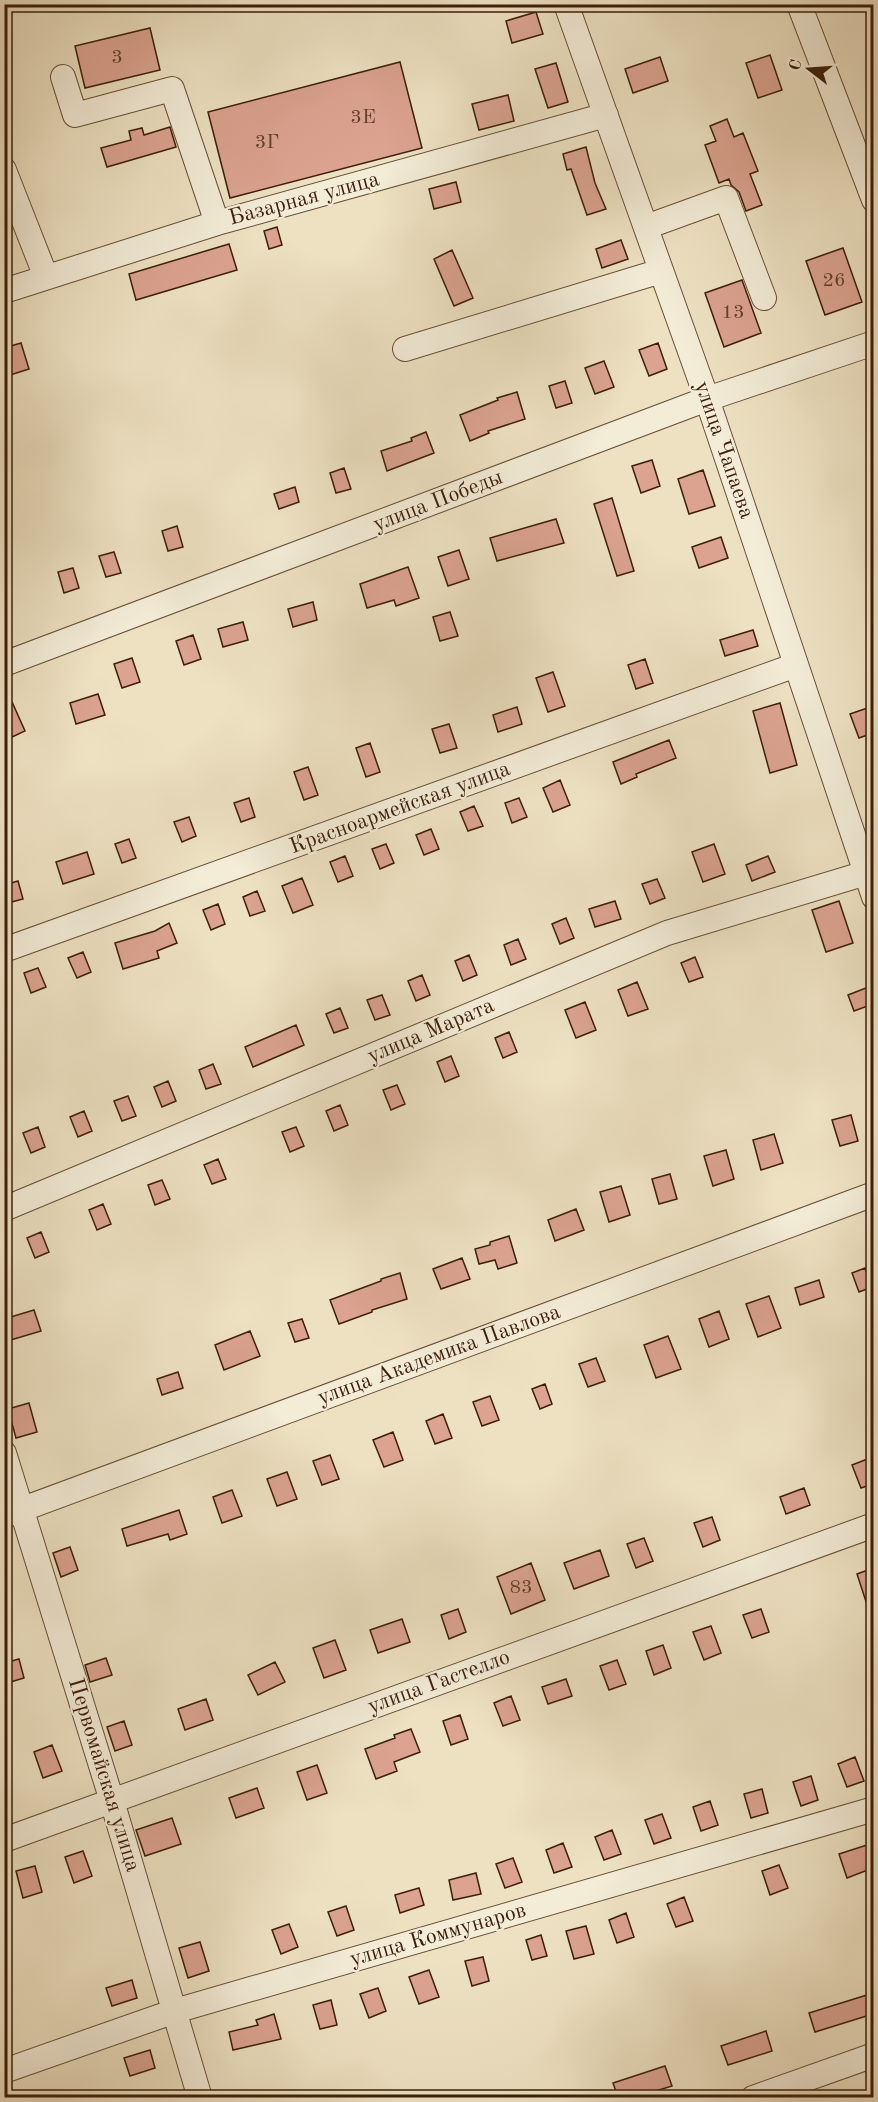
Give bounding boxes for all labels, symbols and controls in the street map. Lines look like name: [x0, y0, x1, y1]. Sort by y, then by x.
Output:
north arrow: [779, 39, 839, 99]
house number: 3: [111, 48, 123, 68]
text: С: [787, 58, 806, 73]
house number: 3Е: [350, 108, 376, 128]
house number: 3Г: [255, 133, 279, 153]
street label: Базарная улица: [226, 168, 382, 230]
house number: 26: [822, 271, 846, 291]
house number: 13: [721, 303, 745, 323]
street label: улица Чапаева: [690, 378, 758, 522]
street label: улица Победы: [370, 466, 506, 536]
street label: Красноармейская улица: [287, 758, 513, 858]
street label: улица Марата: [364, 994, 498, 1068]
street label: улица Академика Павлова: [315, 1301, 564, 1409]
house number: 83: [509, 1578, 533, 1598]
street label: улица Гастелло: [365, 1646, 513, 1718]
street label: Первомайская улица: [64, 1676, 144, 1874]
street label: улица Коммунаров: [347, 1899, 529, 1971]

